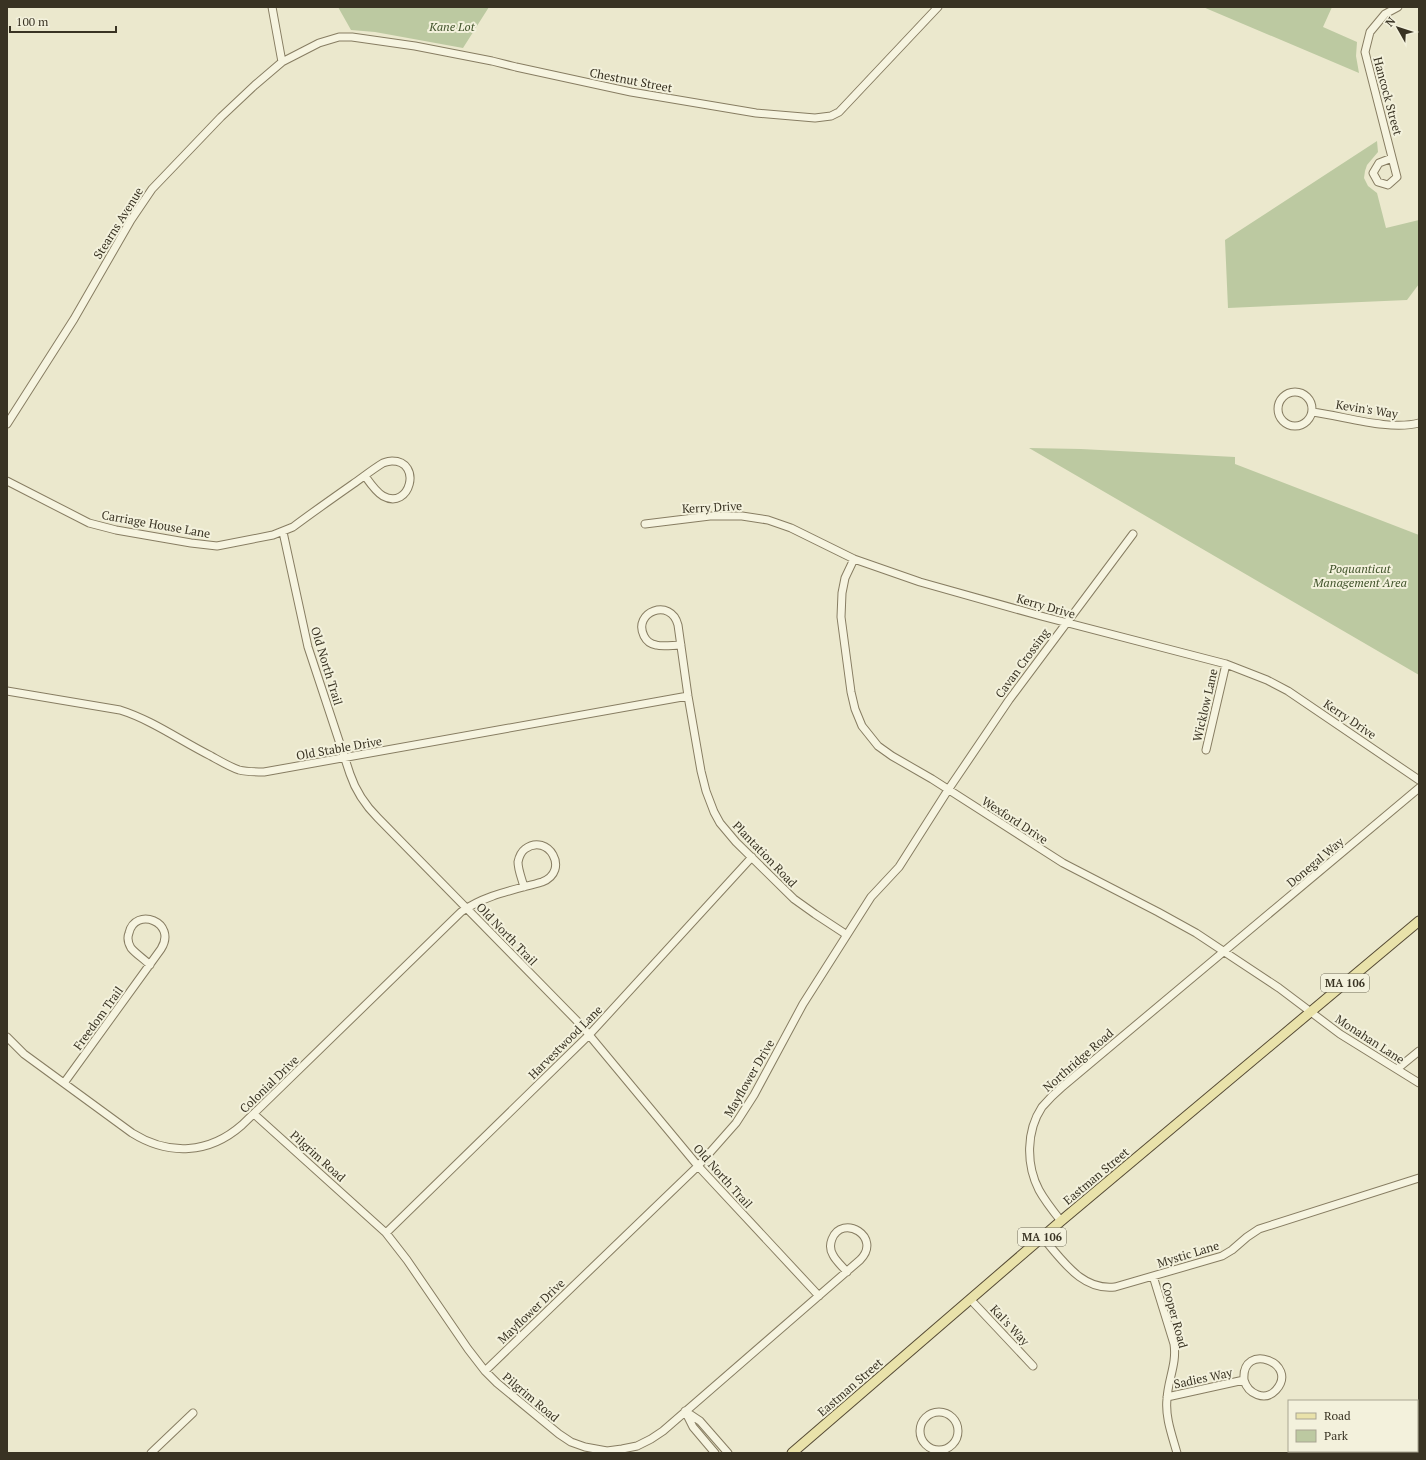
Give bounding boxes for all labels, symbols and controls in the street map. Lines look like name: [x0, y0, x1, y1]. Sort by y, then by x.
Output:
scale bar: [10, 8, 116, 34]
north arrow: [1378, 8, 1418, 48]
text: 100 m: [16, 14, 49, 29]
text: N: [1382, 14, 1399, 29]
park label: Kane Lot: [428, 19, 476, 34]
street label: Hancock Street: [1370, 55, 1406, 137]
street label: Chestnut Street: [588, 65, 674, 95]
street label: Stearns Avenue: [90, 184, 146, 262]
street label: Kevin's Way: [1335, 397, 1400, 421]
street label: Kerry Drive: [682, 498, 742, 516]
street label: Carriage House Lane: [100, 507, 212, 541]
park label: Poquanticut Management Area: [1312, 561, 1407, 590]
street label: Kerry Drive: [1015, 590, 1077, 622]
street label: Old North Trail: [308, 625, 346, 708]
street label: Cavan Crossing: [992, 625, 1053, 701]
street label: Wicklow Lane: [1189, 667, 1221, 743]
street label: Kerry Drive: [1321, 696, 1379, 742]
street label: Old Stable Drive: [295, 733, 383, 763]
street label: Wexford Drive: [979, 793, 1051, 847]
street label: Plantation Road: [730, 818, 800, 890]
street label: Donegal Way: [1283, 833, 1347, 890]
street label: Old North Trail: [473, 899, 541, 969]
road number: MA 106: [1321, 974, 1369, 992]
street label: Freedom Trail: [70, 983, 126, 1053]
street label: Harvestwood Lane: [525, 1002, 605, 1082]
street label: Monahan Lane: [1333, 1011, 1407, 1067]
street label: Northridge Road: [1040, 1025, 1117, 1095]
street label: Mayflower Drive: [721, 1037, 777, 1119]
street label: Colonial Drive: [236, 1052, 302, 1116]
street label: Pilgrim Road: [287, 1127, 349, 1185]
street label: Old North Trail: [690, 1141, 756, 1212]
street label: Eastman Street: [1060, 1144, 1132, 1208]
road number: MA 106: [1018, 1228, 1066, 1246]
street label: Mystic Lane: [1155, 1237, 1221, 1271]
street label: Mayflower Drive: [494, 1275, 568, 1347]
street label: Cooper Road: [1159, 1280, 1191, 1350]
street label: Kal's Way: [987, 1301, 1033, 1349]
street label: Eastman Street: [814, 1354, 886, 1419]
street label: Sadies Way: [1172, 1364, 1235, 1392]
street label: Pilgrim Road: [500, 1369, 562, 1425]
legend: [1288, 1400, 1418, 1452]
text: Road: [1324, 1408, 1351, 1423]
text: Park: [1324, 1428, 1349, 1443]

